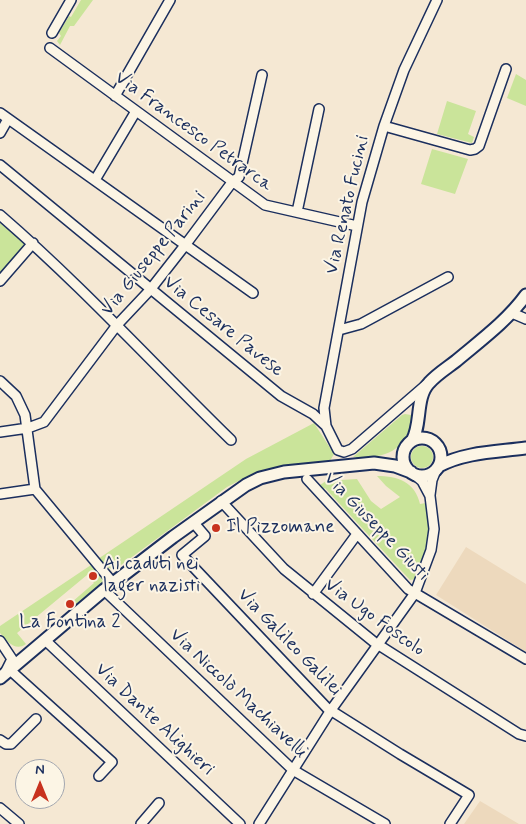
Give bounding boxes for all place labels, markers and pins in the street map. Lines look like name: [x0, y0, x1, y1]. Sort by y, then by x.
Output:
place label: Il Pizzomane: [226, 517, 335, 539]
marker: Il Pizzomane: [210, 522, 222, 534]
place label: Ai caduti nei lager nazisti: [103, 554, 200, 598]
marker: Ai caduti nei lager nazisti: [87, 570, 99, 582]
marker: La Fontina 2: [64, 598, 76, 610]
place label: La Fontina 2: [19, 612, 121, 634]

